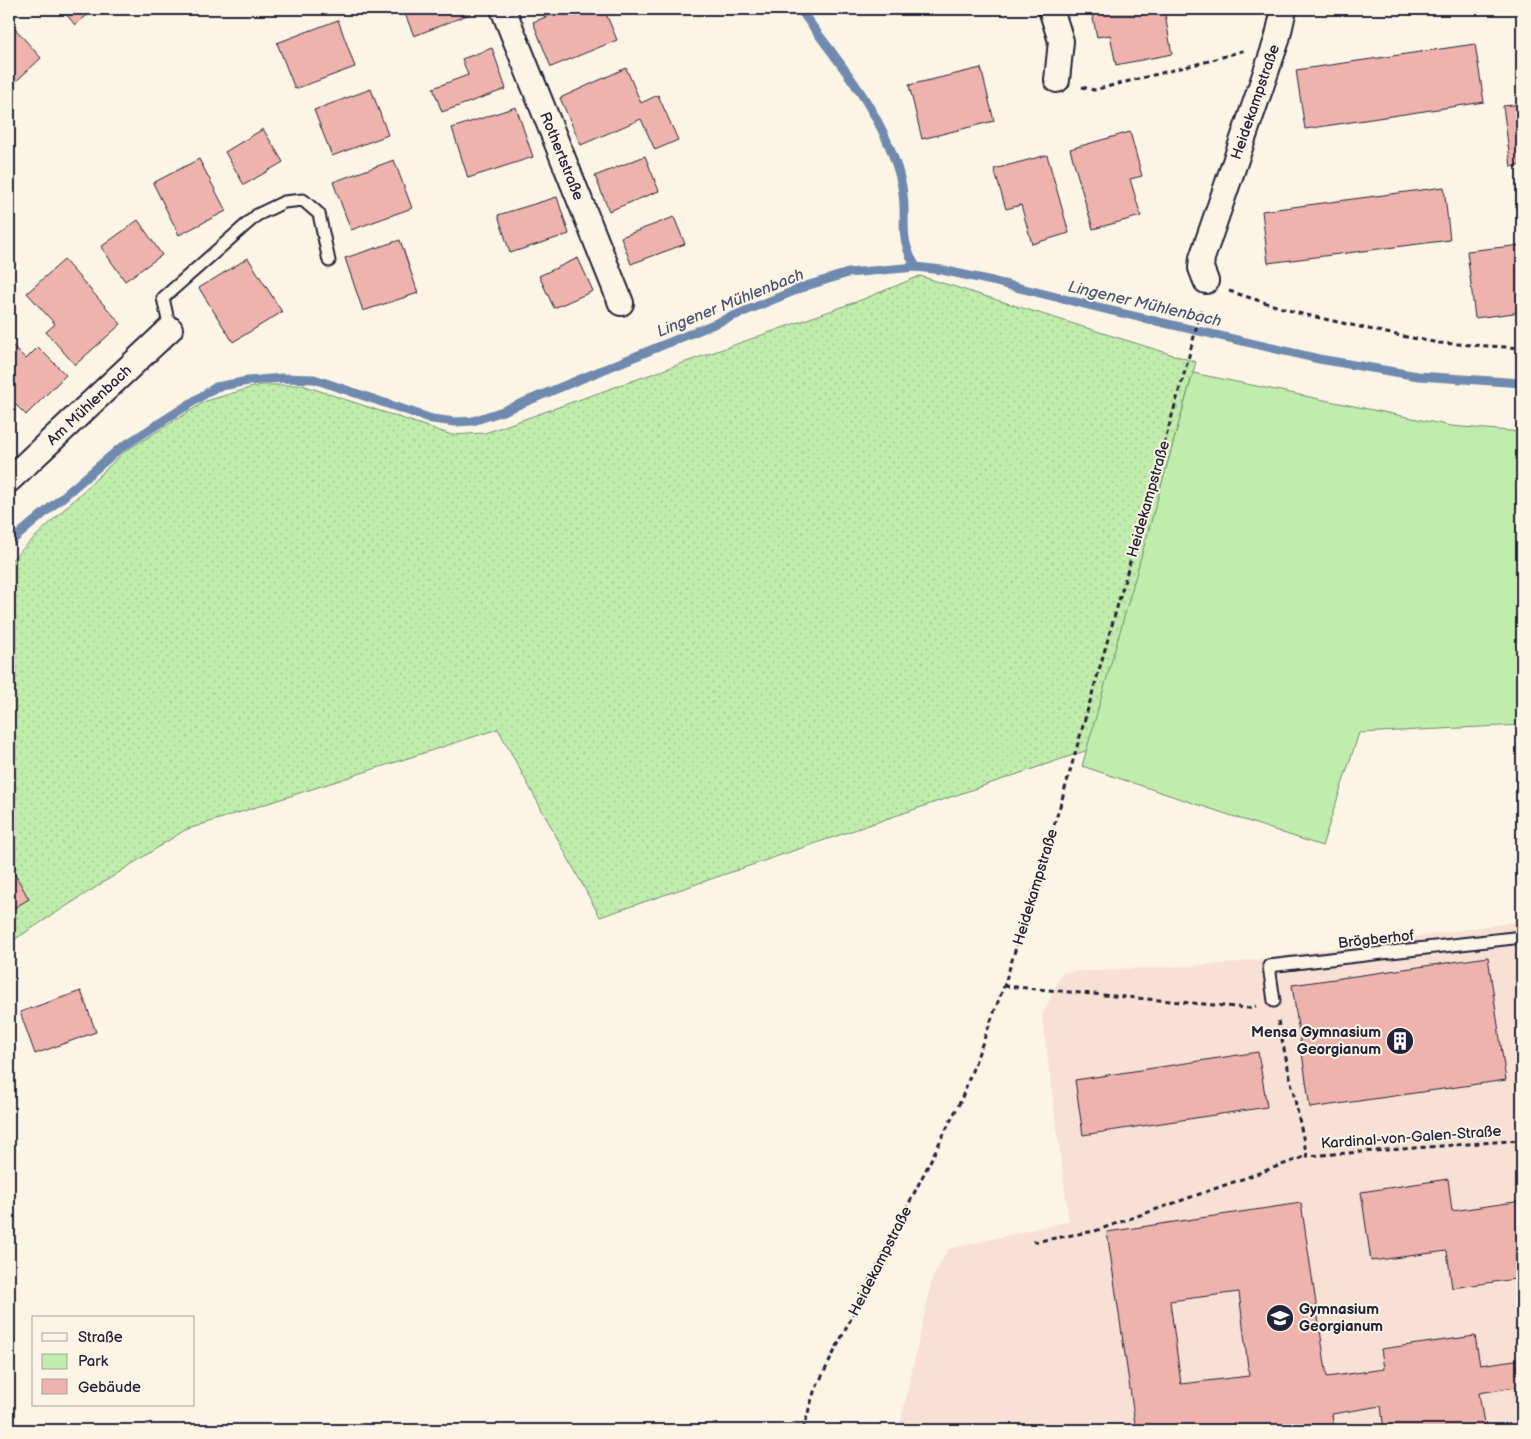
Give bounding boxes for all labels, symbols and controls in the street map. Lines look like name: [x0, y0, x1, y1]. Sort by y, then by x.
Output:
street label: Heidekampstraße: [1227, 42, 1284, 162]
street label: Rothertstraße: [535, 109, 588, 203]
water label: Lingener Mühlenbach: [654, 265, 807, 342]
water label: Lingener Mühlenbach: [1066, 278, 1223, 331]
street label: Am Mühlenbach: [43, 361, 136, 450]
street label: Heidekampstraße: [1123, 439, 1174, 560]
street label: Heidekampstraße: [1009, 827, 1062, 948]
street label: Brögberhof: [1337, 926, 1416, 953]
place label: Mensa Gymnasium Georgianum: [1251, 1023, 1381, 1059]
building icon: Mensa Gymnasium Georgianum: [1385, 1026, 1415, 1056]
street label: Kardinal-von-Galen-Straße: [1320, 1122, 1502, 1153]
street label: Heidekampstraße: [845, 1203, 916, 1319]
place label: Gymnasium Georgianum: [1299, 1300, 1383, 1336]
school or university icon: Gymnasium Georgianum: [1265, 1303, 1295, 1333]
legend: [32, 1316, 195, 1406]
text: Straße: [78, 1328, 123, 1347]
text: Park: [78, 1352, 109, 1371]
text: Gebäude: [78, 1378, 141, 1397]

